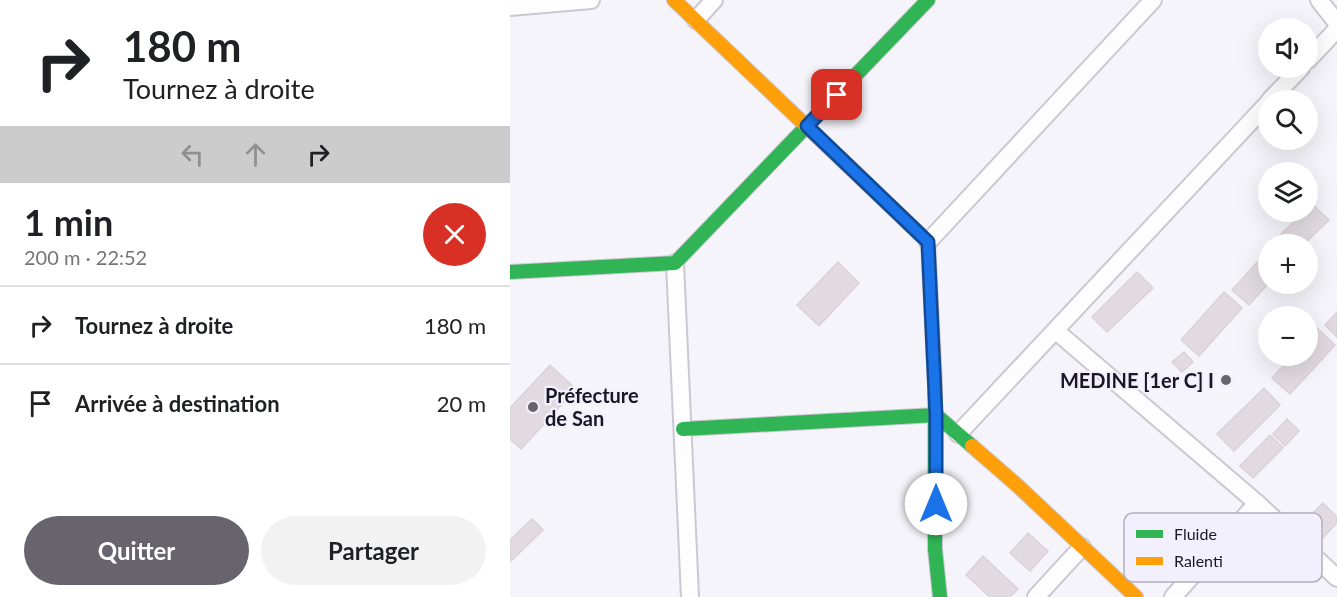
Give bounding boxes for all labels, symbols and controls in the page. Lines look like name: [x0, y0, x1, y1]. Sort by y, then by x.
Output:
map controls: [1258, 18, 1318, 366]
button: sound: [1258, 18, 1318, 78]
text: 180 m: [123, 21, 241, 71]
icon: right: [24, 24, 102, 102]
pin: [811, 69, 862, 120]
text: Tournez à droite: [123, 72, 315, 105]
icon: arrive: [820, 78, 853, 111]
button: search: [1258, 90, 1318, 150]
icon: left: [176, 138, 209, 171]
icon: ahead: [239, 138, 272, 171]
icon: right: [302, 138, 335, 171]
button: layers: [1258, 162, 1318, 222]
text: 1 min: [24, 200, 113, 244]
button: close: [423, 203, 486, 266]
button: +: [1258, 234, 1318, 294]
text: 200 m · 22:52: [24, 245, 147, 269]
button: −: [1258, 306, 1318, 366]
icon: right: [24, 309, 57, 342]
text: Tournez à droite: [75, 312, 233, 339]
text: 180 m: [424, 312, 486, 339]
place label: MEDINE [1er C] I: [1060, 368, 1214, 392]
marker: MEDINE [1er C] I: [1219, 373, 1233, 387]
place label: Préfecture de San: [545, 383, 639, 430]
icon: arrive: [24, 387, 57, 420]
text: Arrivée à destination: [75, 390, 280, 417]
text: 20 m: [437, 390, 486, 417]
marker: Préfecture de San: [526, 400, 540, 414]
position arrow: [904, 472, 968, 536]
legend: [1124, 513, 1322, 582]
button: Quitter: [24, 516, 249, 585]
button: Partager: [261, 516, 486, 585]
text: Fluide: [1174, 524, 1217, 543]
text: Ralenti: [1174, 551, 1223, 570]

